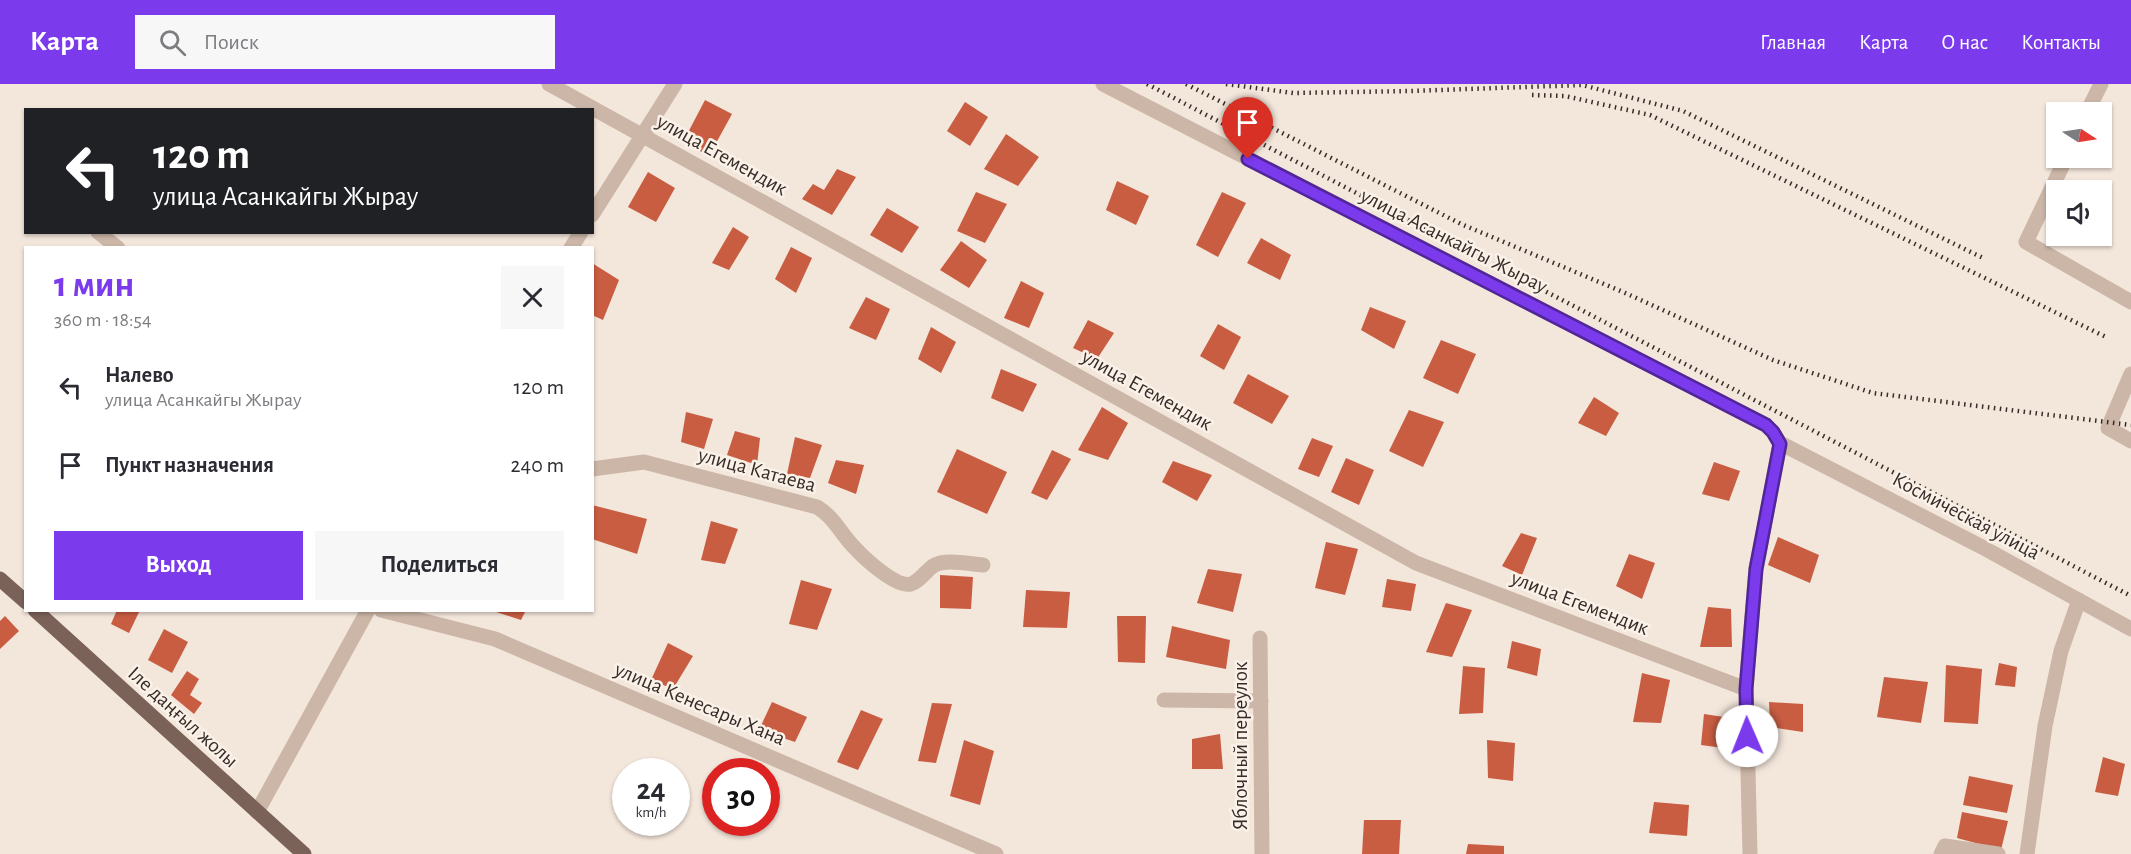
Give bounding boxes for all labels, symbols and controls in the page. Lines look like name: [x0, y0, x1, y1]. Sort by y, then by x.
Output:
search box: [135, 15, 555, 69]
icon: search: [156, 26, 189, 59]
text: Карта: [30, 28, 99, 56]
text: Поиск: [204, 31, 259, 53]
text: Главная: [1760, 32, 1826, 53]
text: Карта: [1859, 32, 1908, 53]
text: О нас: [1941, 32, 1988, 53]
text: Контакты: [2021, 32, 2101, 53]
pin: [1222, 97, 1273, 159]
north arrow: [2046, 102, 2112, 168]
map controls: [2046, 102, 2112, 246]
icon: arrive: [1231, 106, 1264, 139]
street label: улица Егемендик: [652, 110, 791, 200]
icon: left: [54, 132, 132, 210]
text: 120 m: [153, 134, 250, 176]
button: sound: [2046, 180, 2112, 246]
text: улица Асанкайгы Жырау: [153, 183, 418, 210]
street label: улица Асанкайгы Жырау: [1356, 184, 1551, 297]
button: close: [501, 266, 564, 329]
text: 1 мин: [54, 267, 134, 303]
text: 360 m · 18:54: [54, 310, 152, 330]
street label: улица Егемендик: [1077, 345, 1216, 435]
text: Налево: [105, 364, 174, 386]
icon: left: [54, 371, 87, 404]
text: 120 m: [514, 376, 564, 398]
text: улица Асанкайгы Жырау: [105, 390, 302, 410]
street label: улица Катаева: [695, 444, 819, 496]
icon: arrive: [54, 449, 87, 482]
text: Пункт назначения: [105, 454, 274, 476]
text: 240 m: [511, 454, 564, 476]
street label: Космическая улица: [1889, 468, 2043, 564]
button: Выход: [54, 531, 303, 600]
button: Поделиться: [315, 531, 564, 600]
street label: улица Егемендик: [1507, 567, 1652, 639]
street label: улица Кенесары Хана: [611, 658, 789, 750]
street label: Яблочный переулок: [1230, 661, 1251, 830]
street label: Іле даңғыл жолы: [124, 662, 242, 772]
position arrow: [1715, 704, 1779, 768]
speed limit sign: 30: [702, 758, 780, 836]
text: 24: [636, 775, 666, 805]
text: km/h: [636, 805, 666, 820]

